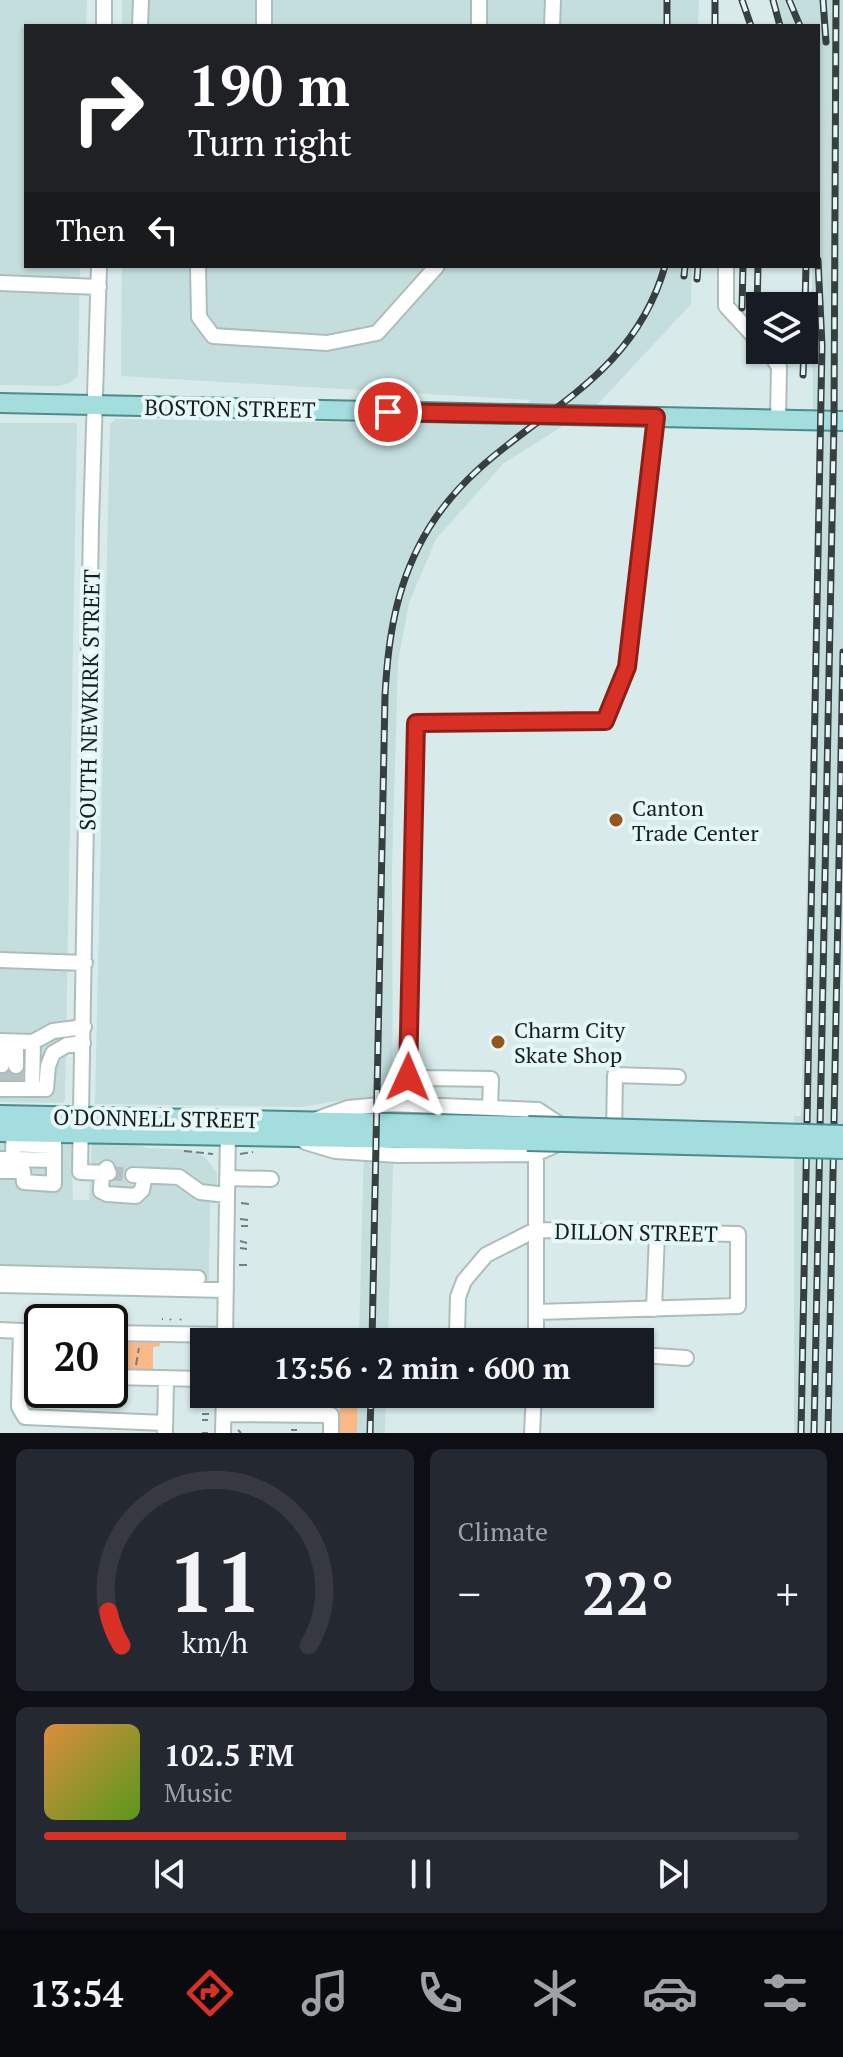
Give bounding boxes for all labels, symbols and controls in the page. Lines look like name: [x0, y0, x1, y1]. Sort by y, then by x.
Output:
text: 190 m: [188, 48, 350, 122]
icon: right: [56, 56, 160, 160]
text: Turn right: [188, 119, 352, 166]
icon: left: [141, 208, 185, 252]
text: Then: [56, 210, 125, 250]
map controls: [746, 292, 818, 364]
button: layers: [746, 292, 818, 364]
pin: [354, 378, 422, 446]
icon: arrive: [366, 390, 410, 434]
street label: BOSTON STREET: [144, 392, 316, 424]
street label: SOUTH NEWKIRK STREET: [72, 569, 106, 831]
place label: Canton Trade Center: [632, 793, 759, 847]
marker: Canton Trade Center: [607, 811, 625, 829]
place label: Charm City Skate Shop: [514, 1015, 626, 1069]
marker: Charm City Skate Shop: [489, 1033, 507, 1051]
position arrow: [366, 1035, 450, 1119]
street label: O'DONNELL STREET: [53, 1102, 259, 1134]
street label: DILLON STREET: [554, 1216, 718, 1248]
speed limit sign: 20: [24, 1304, 128, 1408]
text: 13:56 · 2 min · 600 m: [274, 1348, 570, 1388]
text: Climate: [458, 1514, 548, 1548]
text: 11: [168, 1526, 262, 1636]
text: 22°: [582, 1553, 675, 1632]
text: −: [458, 1564, 481, 1623]
text: +: [776, 1564, 799, 1623]
text: km/h: [182, 1623, 248, 1661]
text: 102.5 FM: [164, 1735, 294, 1775]
text: Music: [164, 1775, 233, 1809]
icon: previous: [148, 1852, 192, 1896]
icon: pause: [399, 1852, 443, 1896]
icon: next: [651, 1852, 695, 1896]
icon: directions: [182, 1965, 238, 2021]
icon: music: [297, 1965, 353, 2021]
icon: phone: [412, 1965, 468, 2021]
icon: climate: [527, 1965, 583, 2021]
icon: car: [642, 1965, 698, 2021]
icon: filters: [757, 1965, 813, 2021]
text: 13:54: [30, 1970, 123, 2017]

